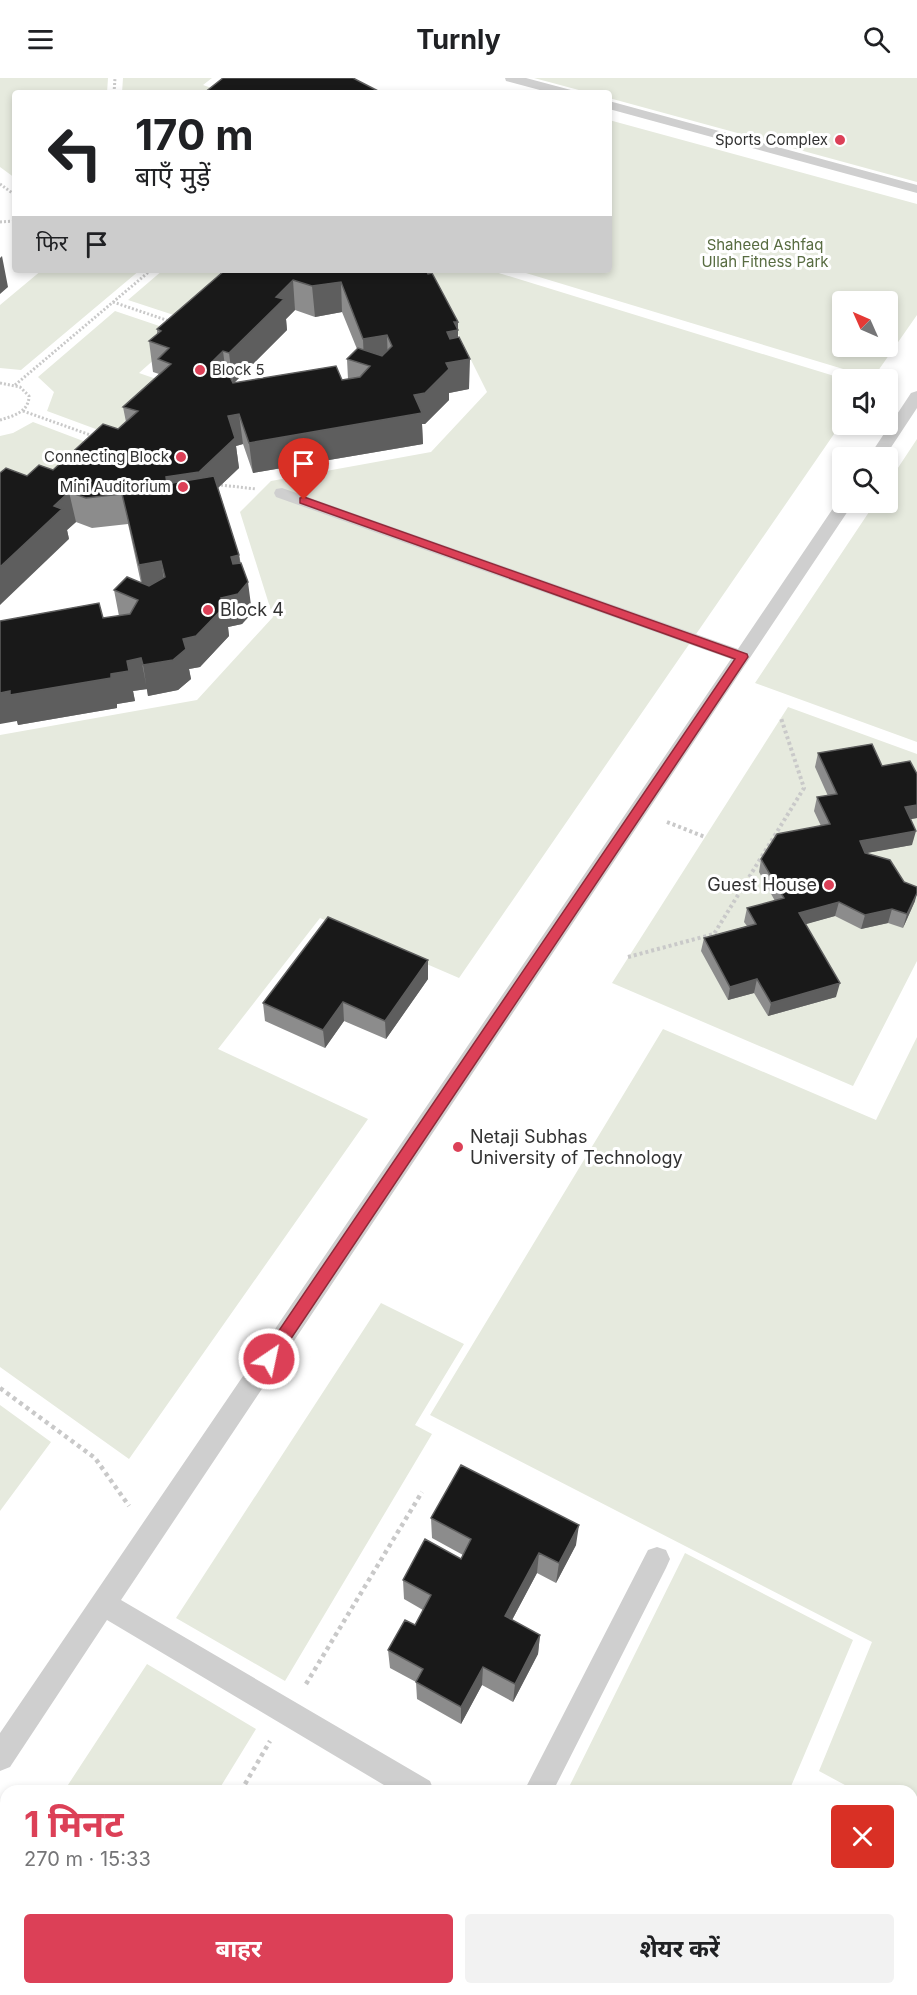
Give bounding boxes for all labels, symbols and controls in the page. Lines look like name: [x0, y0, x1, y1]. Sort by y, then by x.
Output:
icon: menu: [24, 23, 57, 56]
text: Turnly: [416, 23, 501, 56]
icon: search: [860, 23, 893, 56]
text: 170 m: [135, 109, 253, 160]
icon: left: [36, 114, 114, 192]
place label: Sports Complex: [715, 130, 828, 149]
marker: Sports Complex: [833, 133, 847, 147]
text: बाएँ मुड़ें: [135, 160, 211, 193]
icon: arrive: [80, 228, 113, 261]
text: फिर: [36, 230, 68, 256]
park label: Shaheed Ashfaq Ullah Fitness Park: [701, 235, 829, 271]
north arrow: [832, 291, 898, 357]
map controls: [832, 291, 898, 513]
place label: Block 5: [212, 360, 265, 379]
marker: Block 5: [193, 363, 207, 377]
button: sound: [832, 369, 898, 435]
pin: [278, 438, 329, 500]
place label: Connecting Block: [44, 447, 170, 466]
icon: arrive: [287, 447, 320, 480]
button: search: [832, 447, 898, 513]
marker: Connecting Block: [174, 450, 188, 464]
place label: Mini Auditorium: [60, 477, 171, 496]
marker: Mini Auditorium: [176, 480, 190, 494]
place label: Block 4: [220, 599, 284, 620]
marker: Block 4: [201, 603, 215, 617]
place label: Guest House: [707, 874, 817, 895]
marker: Guest House: [822, 878, 836, 892]
place label: Netaji Subhas University of Technology: [470, 1126, 683, 1168]
marker: Netaji Subhas University of Technology: [451, 1140, 465, 1154]
position arrow: [237, 1327, 301, 1391]
text: 1 मिनट: [24, 1802, 124, 1846]
button: close: [831, 1805, 894, 1868]
text: 270 m · 15:33: [24, 1847, 151, 1871]
button: बाहर: [24, 1914, 453, 1983]
button: शेयर करें: [465, 1914, 894, 1983]

